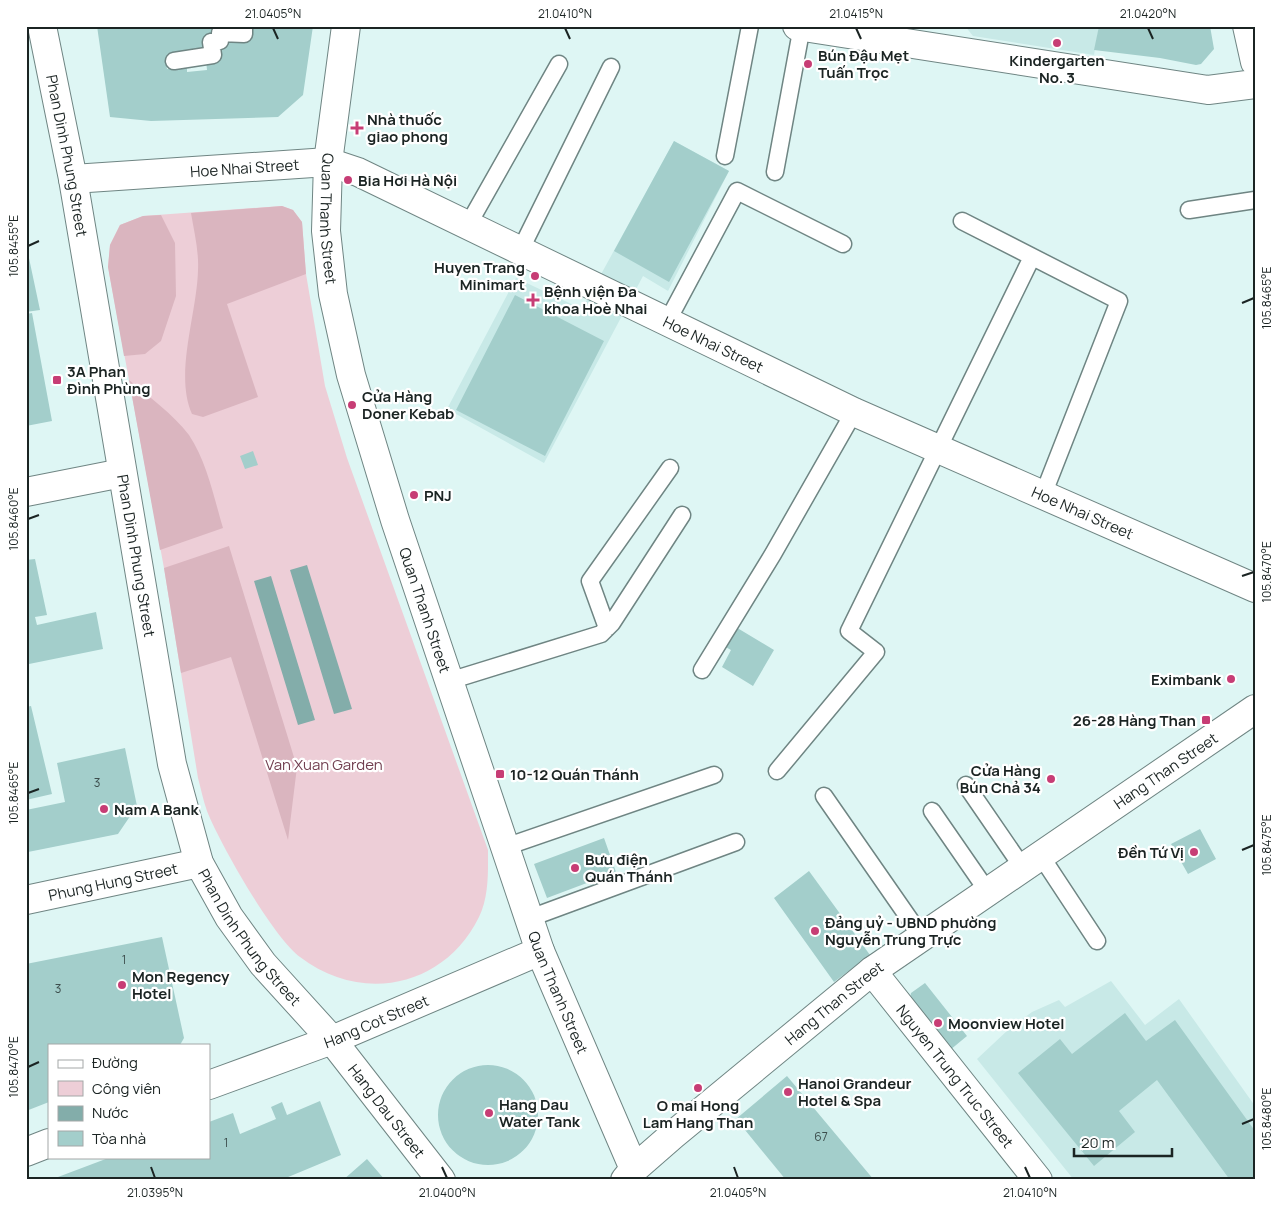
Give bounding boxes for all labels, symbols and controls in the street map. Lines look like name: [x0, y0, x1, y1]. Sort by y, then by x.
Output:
text: 21.0405°N: [245, 5, 301, 22]
text: 21.0410°N: [538, 5, 592, 22]
text: 21.0415°N: [829, 5, 883, 22]
text: 21.0420°N: [1120, 5, 1176, 22]
marker: Kindergarten No. 3: [1051, 37, 1063, 49]
place label: Bún Đậu Mẹt Tuấn Trọc: [818, 45, 909, 83]
place label: Kindergarten No. 3: [1009, 50, 1105, 88]
marker: Bún Đậu Mẹt Tuấn Trọc: [802, 58, 814, 70]
street label: Phan Dinh Phung Street: [42, 73, 93, 238]
place label: Nhà thuốc giao phong: [367, 109, 448, 147]
marker: Nhà thuốc giao phong: [351, 122, 363, 134]
street label: Quan Thanh Street: [315, 152, 342, 285]
street label: Hoe Nhai Street: [189, 153, 300, 182]
place label: Bia Hơi Hà Nội: [358, 170, 457, 191]
marker: Bia Hơi Hà Nội: [342, 174, 354, 186]
text: 105.8455°E: [5, 215, 22, 277]
place label: Huyen Trang Minimart: [434, 257, 525, 295]
text: 105.8465°E: [1258, 267, 1275, 329]
marker: Huyen Trang Minimart: [529, 270, 541, 282]
place label: Bệnh viện Đa khoa Hoè Nhai: [544, 281, 647, 319]
marker: Bệnh viện Đa khoa Hoè Nhai: [526, 293, 540, 307]
street label: Hoe Nhai Street: [660, 311, 767, 377]
place label: 3A Phan Đình Phùng: [67, 361, 150, 399]
marker: 3A Phan Đình Phùng: [51, 374, 63, 386]
place label: Cửa Hàng Doner Kebab: [362, 386, 454, 424]
marker: Cửa Hàng Doner Kebab: [346, 399, 358, 411]
street label: Phan Dinh Phung Street: [113, 473, 161, 638]
street label: Hoe Nhai Street: [1029, 481, 1137, 544]
place label: PNJ: [424, 485, 452, 506]
text: 105.8460°E: [5, 487, 22, 551]
marker: PNJ: [408, 489, 420, 501]
text: 105.8470°E: [1258, 541, 1275, 603]
street label: Quan Thanh Street: [394, 544, 456, 675]
place label: Eximbank: [1151, 669, 1222, 690]
marker: Eximbank: [1225, 673, 1237, 685]
place label: 26-28 Hàng Than: [1073, 710, 1196, 731]
marker: 26-28 Hàng Than: [1200, 714, 1212, 726]
street label: Hang Than Street: [1109, 727, 1221, 813]
park label: Van Xuan Garden: [265, 754, 383, 775]
place label: Cửa Hàng Bún Chả 34: [960, 760, 1041, 798]
text: 105.8465°E: [5, 762, 22, 824]
place label: 10-12 Quán Thánh: [510, 764, 639, 785]
marker: 10-12 Quán Thánh: [494, 768, 506, 780]
marker: Cửa Hàng Bún Chả 34: [1045, 773, 1057, 785]
house number: 3: [94, 774, 100, 791]
place label: Nam A Bank: [114, 799, 199, 820]
marker: Nam A Bank: [98, 803, 110, 815]
text: 105.8475°E: [1258, 814, 1275, 876]
place label: Đền Tứ Vị: [1118, 842, 1184, 863]
marker: Đền Tứ Vị: [1188, 846, 1200, 858]
place label: Bưu điện Quán Thánh: [585, 849, 673, 887]
street label: Phung Hung Street: [46, 857, 180, 905]
marker: Bưu điện Quán Thánh: [569, 862, 581, 874]
street label: Phan Dinh Phung Street: [194, 865, 306, 1010]
place label: Đảng uỷ - UBND phường Nguyễn Trung Trực: [825, 912, 996, 950]
marker: Đảng uỷ - UBND phường Nguyễn Trung Trực: [809, 925, 821, 937]
street label: Quan Thanh Street: [524, 928, 593, 1057]
house number: 1: [122, 951, 126, 968]
street label: Hang Than Street: [780, 956, 887, 1049]
place label: Mon Regency Hotel: [132, 966, 230, 1004]
marker: Mon Regency Hotel: [116, 979, 128, 991]
house number: 3: [55, 980, 61, 997]
street label: Hang Cot Street: [321, 989, 432, 1053]
street label: Nguyen Trung Truc Street: [892, 1000, 1019, 1152]
place label: Moonview Hotel: [948, 1013, 1064, 1034]
marker: Moonview Hotel: [932, 1017, 944, 1029]
text: 105.8470°E: [5, 1036, 22, 1098]
legend: [48, 1044, 210, 1158]
text: Đường: [92, 1052, 138, 1073]
street label: Hang Dau Street: [344, 1059, 430, 1162]
place label: Hanoi Grandeur Hotel & Spa: [798, 1073, 912, 1111]
text: Công viên: [92, 1078, 161, 1099]
marker: O mai Hong Lam Hang Than: [692, 1082, 704, 1094]
marker: Hanoi Grandeur Hotel & Spa: [782, 1086, 794, 1098]
text: 105.8480°E: [1258, 1088, 1275, 1150]
place label: Hang Dau Water Tank: [499, 1094, 581, 1132]
place label: O mai Hong Lam Hang Than: [643, 1095, 753, 1133]
text: Nước: [92, 1102, 129, 1123]
marker: Hang Dau Water Tank: [483, 1107, 495, 1119]
scale bar: [1074, 1126, 1171, 1158]
text: Tòa nhà: [92, 1128, 146, 1149]
house number: 67: [814, 1128, 828, 1145]
text: 20 m: [1081, 1132, 1114, 1153]
house number: 1: [224, 1134, 228, 1151]
text: 21.0395°N: [127, 1184, 183, 1201]
text: 21.0400°N: [419, 1184, 475, 1201]
text: 21.0405°N: [710, 1184, 766, 1201]
text: 21.0410°N: [1003, 1184, 1057, 1201]

